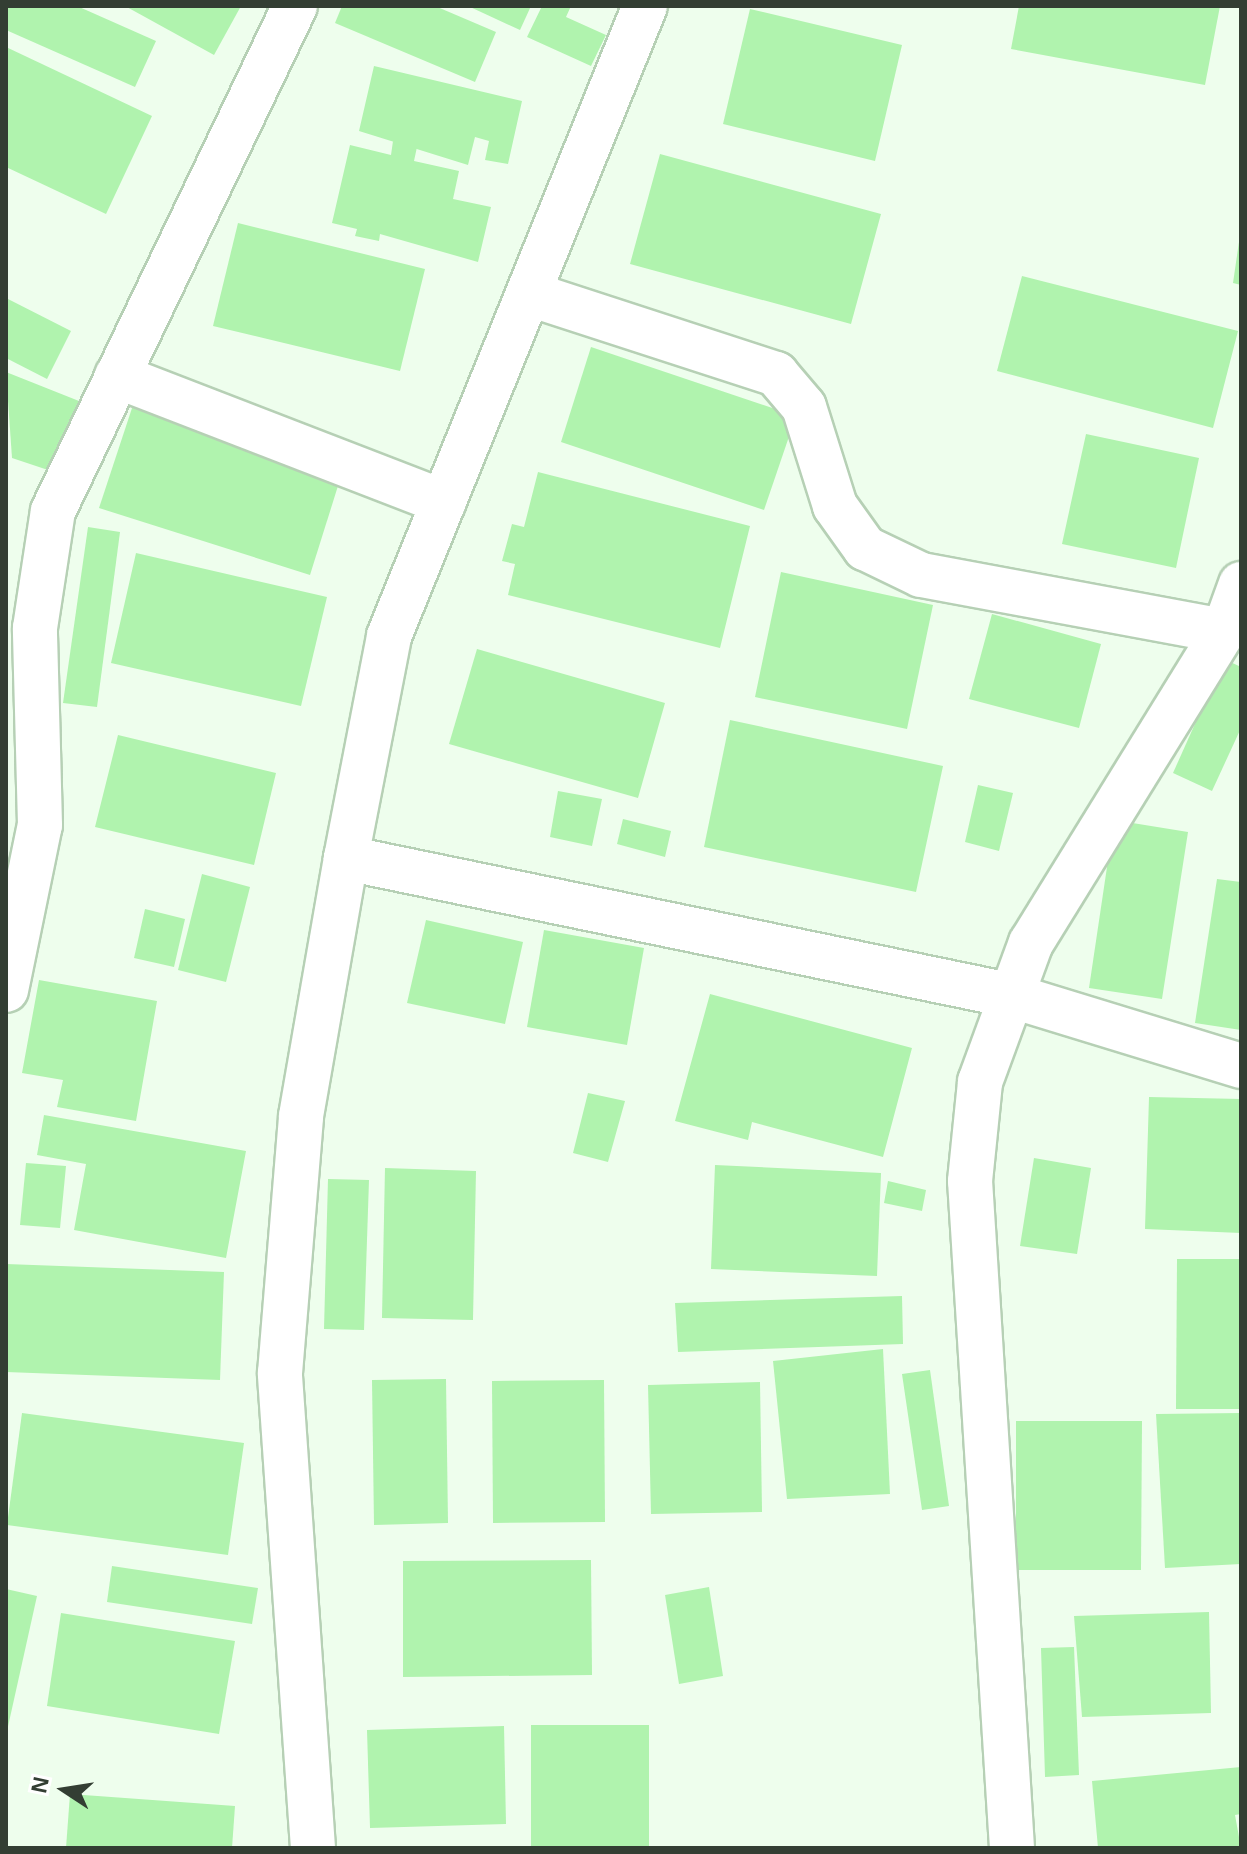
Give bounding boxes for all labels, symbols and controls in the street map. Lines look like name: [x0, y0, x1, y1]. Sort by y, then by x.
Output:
north arrow: [24, 1750, 104, 1830]
text: N: [26, 1775, 54, 1795]

